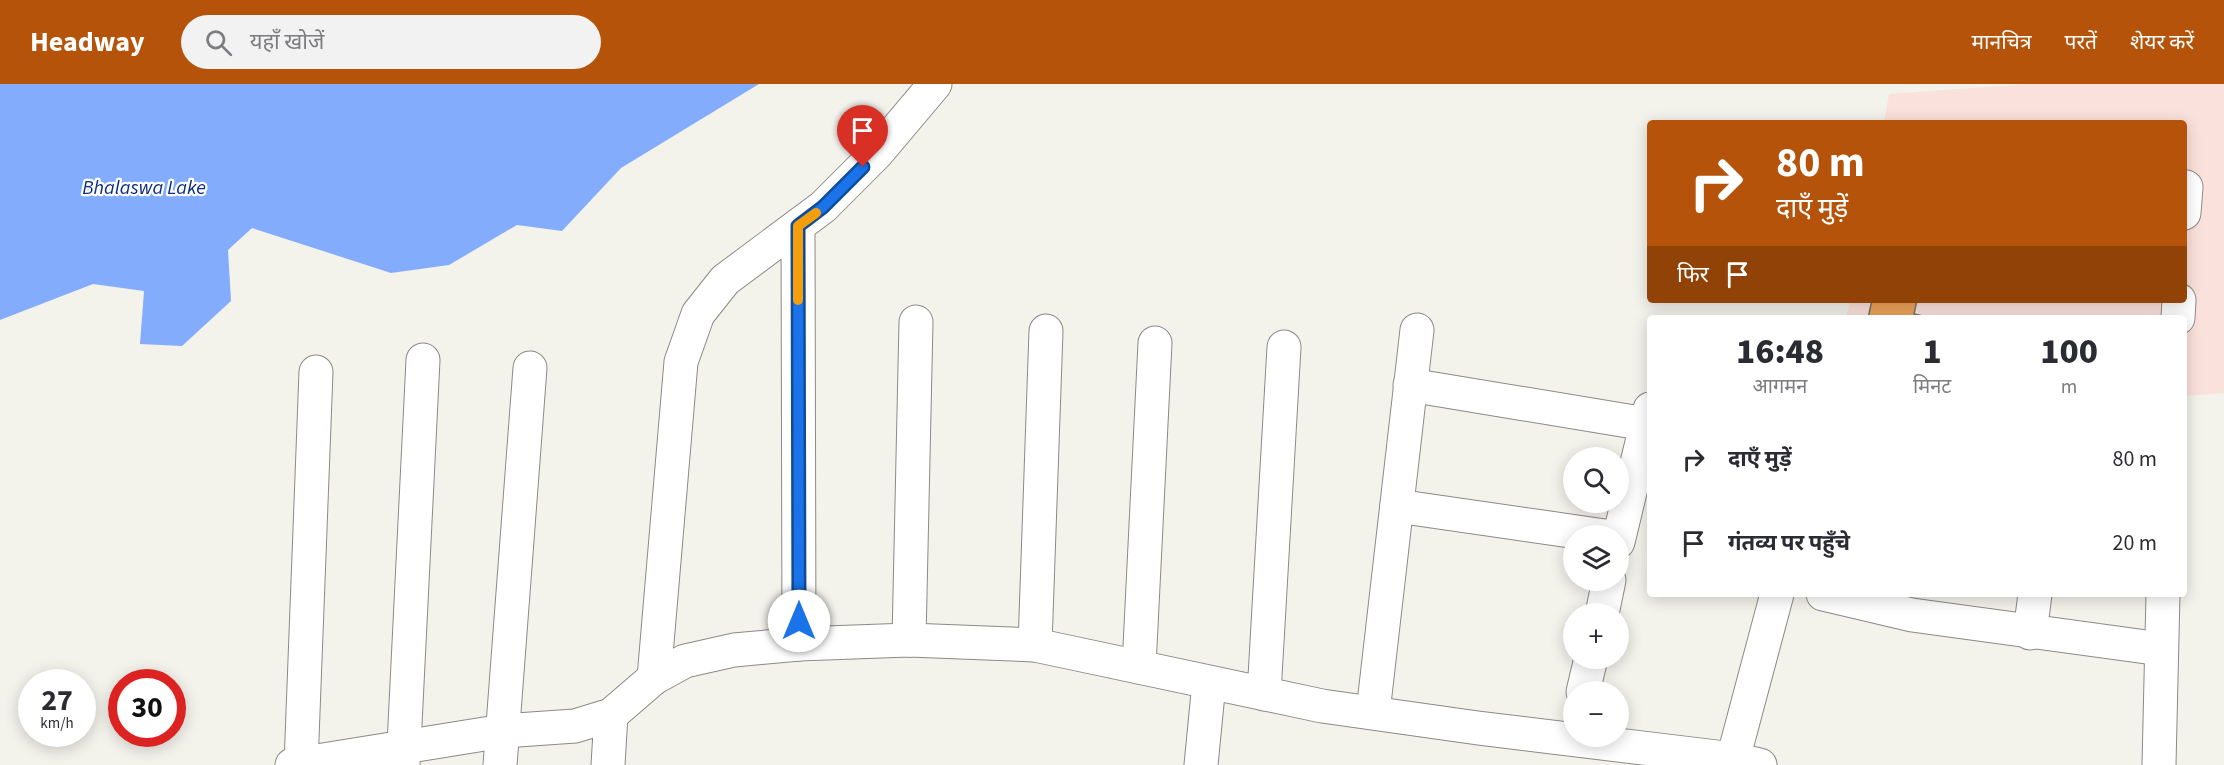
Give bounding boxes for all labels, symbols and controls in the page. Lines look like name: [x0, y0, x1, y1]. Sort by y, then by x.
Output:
search box: [181, 15, 601, 69]
text: Headway: [30, 22, 145, 62]
icon: search: [202, 26, 235, 59]
text: यहाँ खोजें: [250, 26, 324, 58]
text: मानचित्र: [1972, 27, 2032, 57]
text: परतें: [2065, 27, 2097, 57]
text: शेयर करें: [2130, 27, 2194, 57]
pin: [837, 105, 888, 167]
icon: arrive: [846, 114, 879, 147]
text: 80 m: [1776, 133, 1865, 193]
icon: right: [1677, 144, 1755, 222]
water label: Bhalaswa Lake: [82, 174, 206, 202]
text: दाएँ मुड़ें: [1776, 189, 1848, 228]
icon: arrive: [1721, 258, 1754, 291]
text: फिर: [1677, 259, 1709, 291]
text: 16:48: [1736, 326, 1824, 377]
text: 1: [1923, 326, 1942, 377]
text: 100: [2040, 326, 2098, 377]
text: आगमन: [1753, 373, 1807, 401]
text: मिनट: [1913, 373, 1951, 401]
text: m: [2061, 373, 2077, 401]
icon: right: [1677, 443, 1710, 476]
text: दाएँ मुड़ें: [1728, 443, 1791, 475]
text: 80 m: [2112, 443, 2157, 475]
map controls: [1563, 447, 1629, 747]
button: search: [1563, 447, 1629, 513]
button: layers: [1563, 525, 1629, 591]
icon: arrive: [1677, 527, 1710, 560]
text: गंतव्य पर पहुँचे: [1728, 527, 1850, 559]
text: 20 m: [2112, 527, 2157, 559]
position arrow: [767, 589, 831, 653]
button: +: [1563, 603, 1629, 669]
speed limit sign: 30: [108, 669, 186, 747]
text: 27: [41, 679, 73, 722]
button: −: [1563, 681, 1629, 747]
text: km/h: [40, 713, 74, 734]

